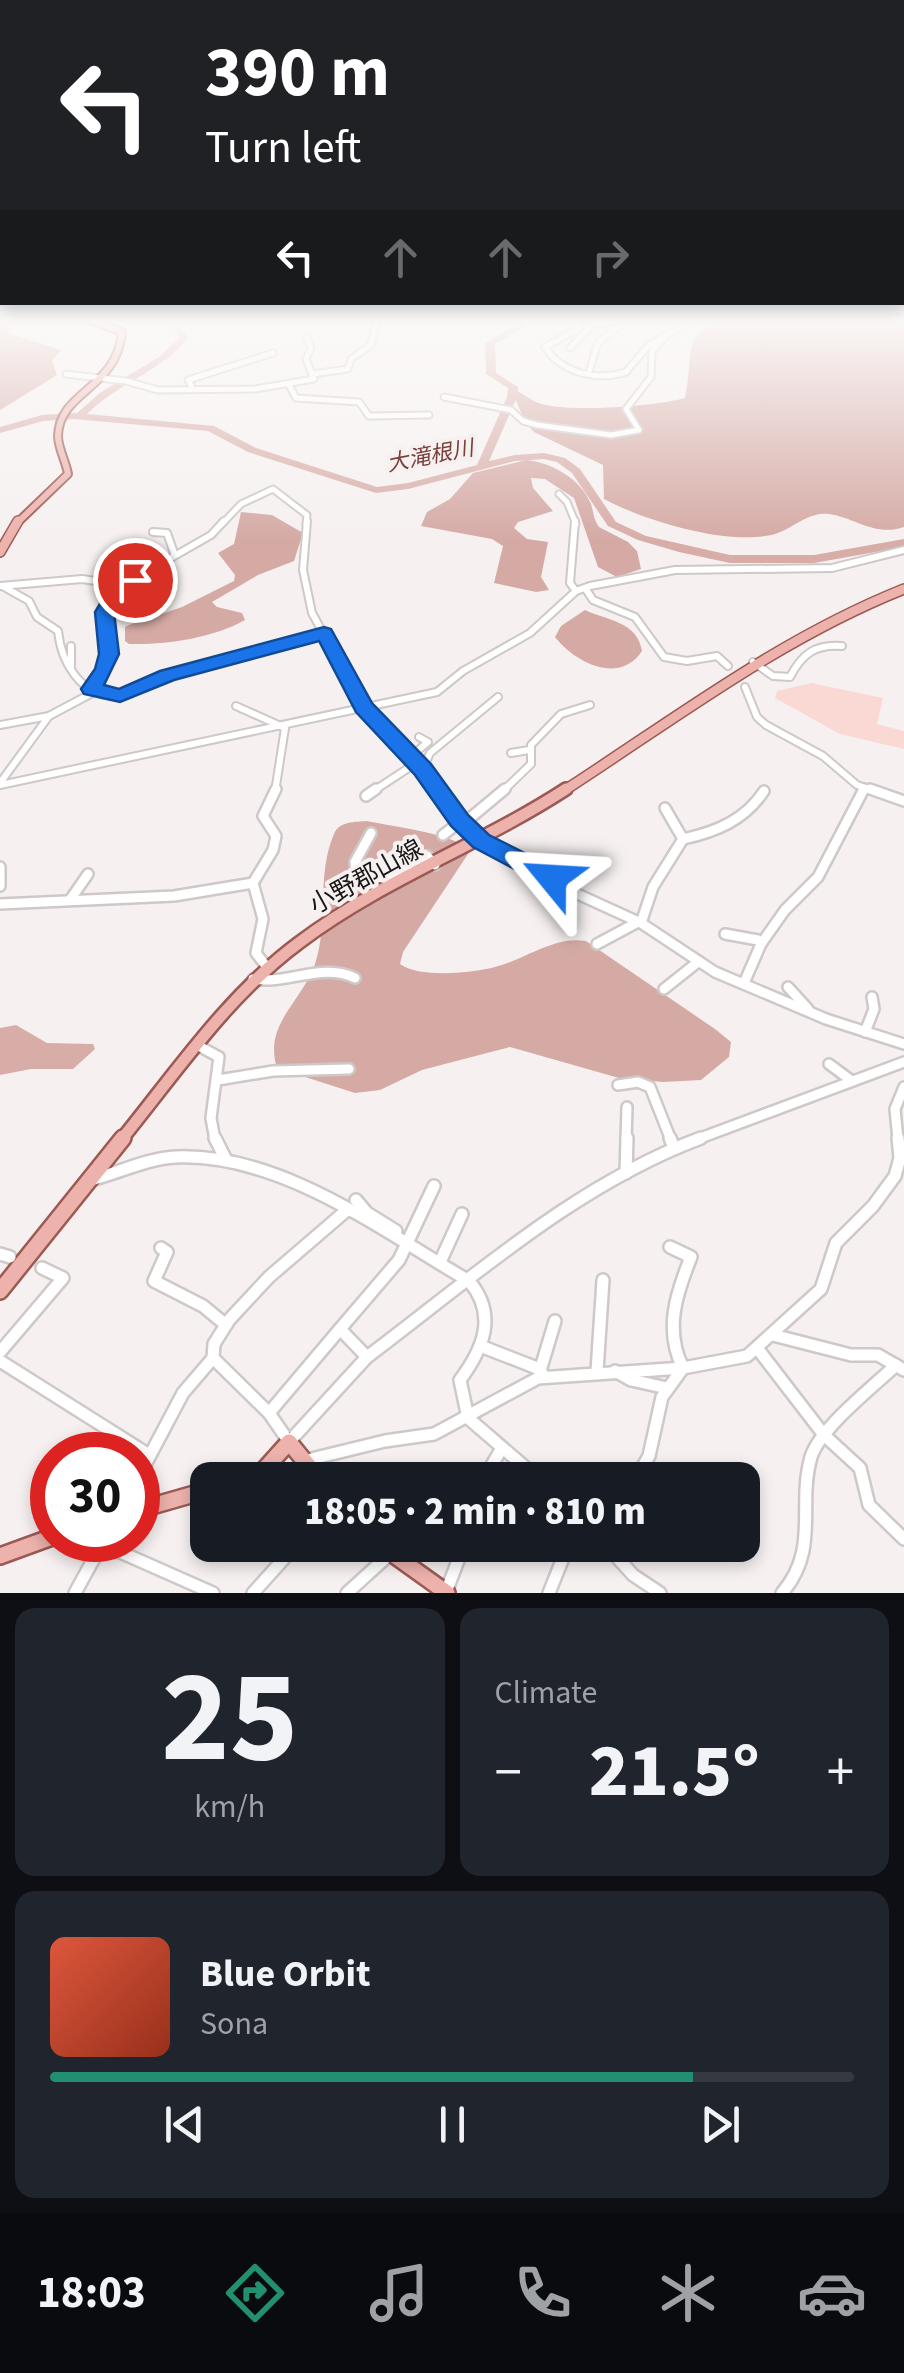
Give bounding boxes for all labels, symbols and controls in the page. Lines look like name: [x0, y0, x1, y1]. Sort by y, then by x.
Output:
text: 390 m: [205, 23, 390, 123]
icon: left: [40, 40, 170, 170]
text: Turn left: [205, 116, 361, 180]
icon: left: [268, 230, 323, 285]
icon: ahead: [373, 230, 428, 285]
icon: ahead: [478, 230, 533, 285]
icon: right: [583, 230, 638, 285]
water label: 大滝根川: [384, 432, 478, 480]
pin: [93, 538, 178, 623]
icon: arrive: [108, 553, 163, 608]
position arrow: [500, 826, 604, 930]
street label: 小野郡山線: [303, 831, 429, 923]
speed limit sign: 30: [30, 1432, 160, 1562]
text: 18:05 · 2 min · 810 m: [304, 1485, 646, 1539]
text: 25: [161, 1626, 298, 1811]
text: Climate: [495, 1670, 597, 1716]
text: 21.5°: [589, 1718, 760, 1825]
text: −: [495, 1734, 522, 1812]
text: +: [827, 1734, 854, 1812]
text: km/h: [194, 1784, 265, 1830]
text: Blue Orbit: [200, 1947, 371, 2001]
text: Sona: [200, 2001, 268, 2047]
icon: previous: [157, 2097, 212, 2152]
icon: pause: [425, 2097, 480, 2152]
icon: next: [693, 2097, 748, 2152]
icon: directions: [220, 2258, 290, 2328]
icon: music: [364, 2258, 434, 2328]
icon: phone: [508, 2258, 578, 2328]
icon: climate: [653, 2258, 723, 2328]
icon: car: [797, 2258, 867, 2328]
text: 18:03: [37, 2261, 146, 2325]

